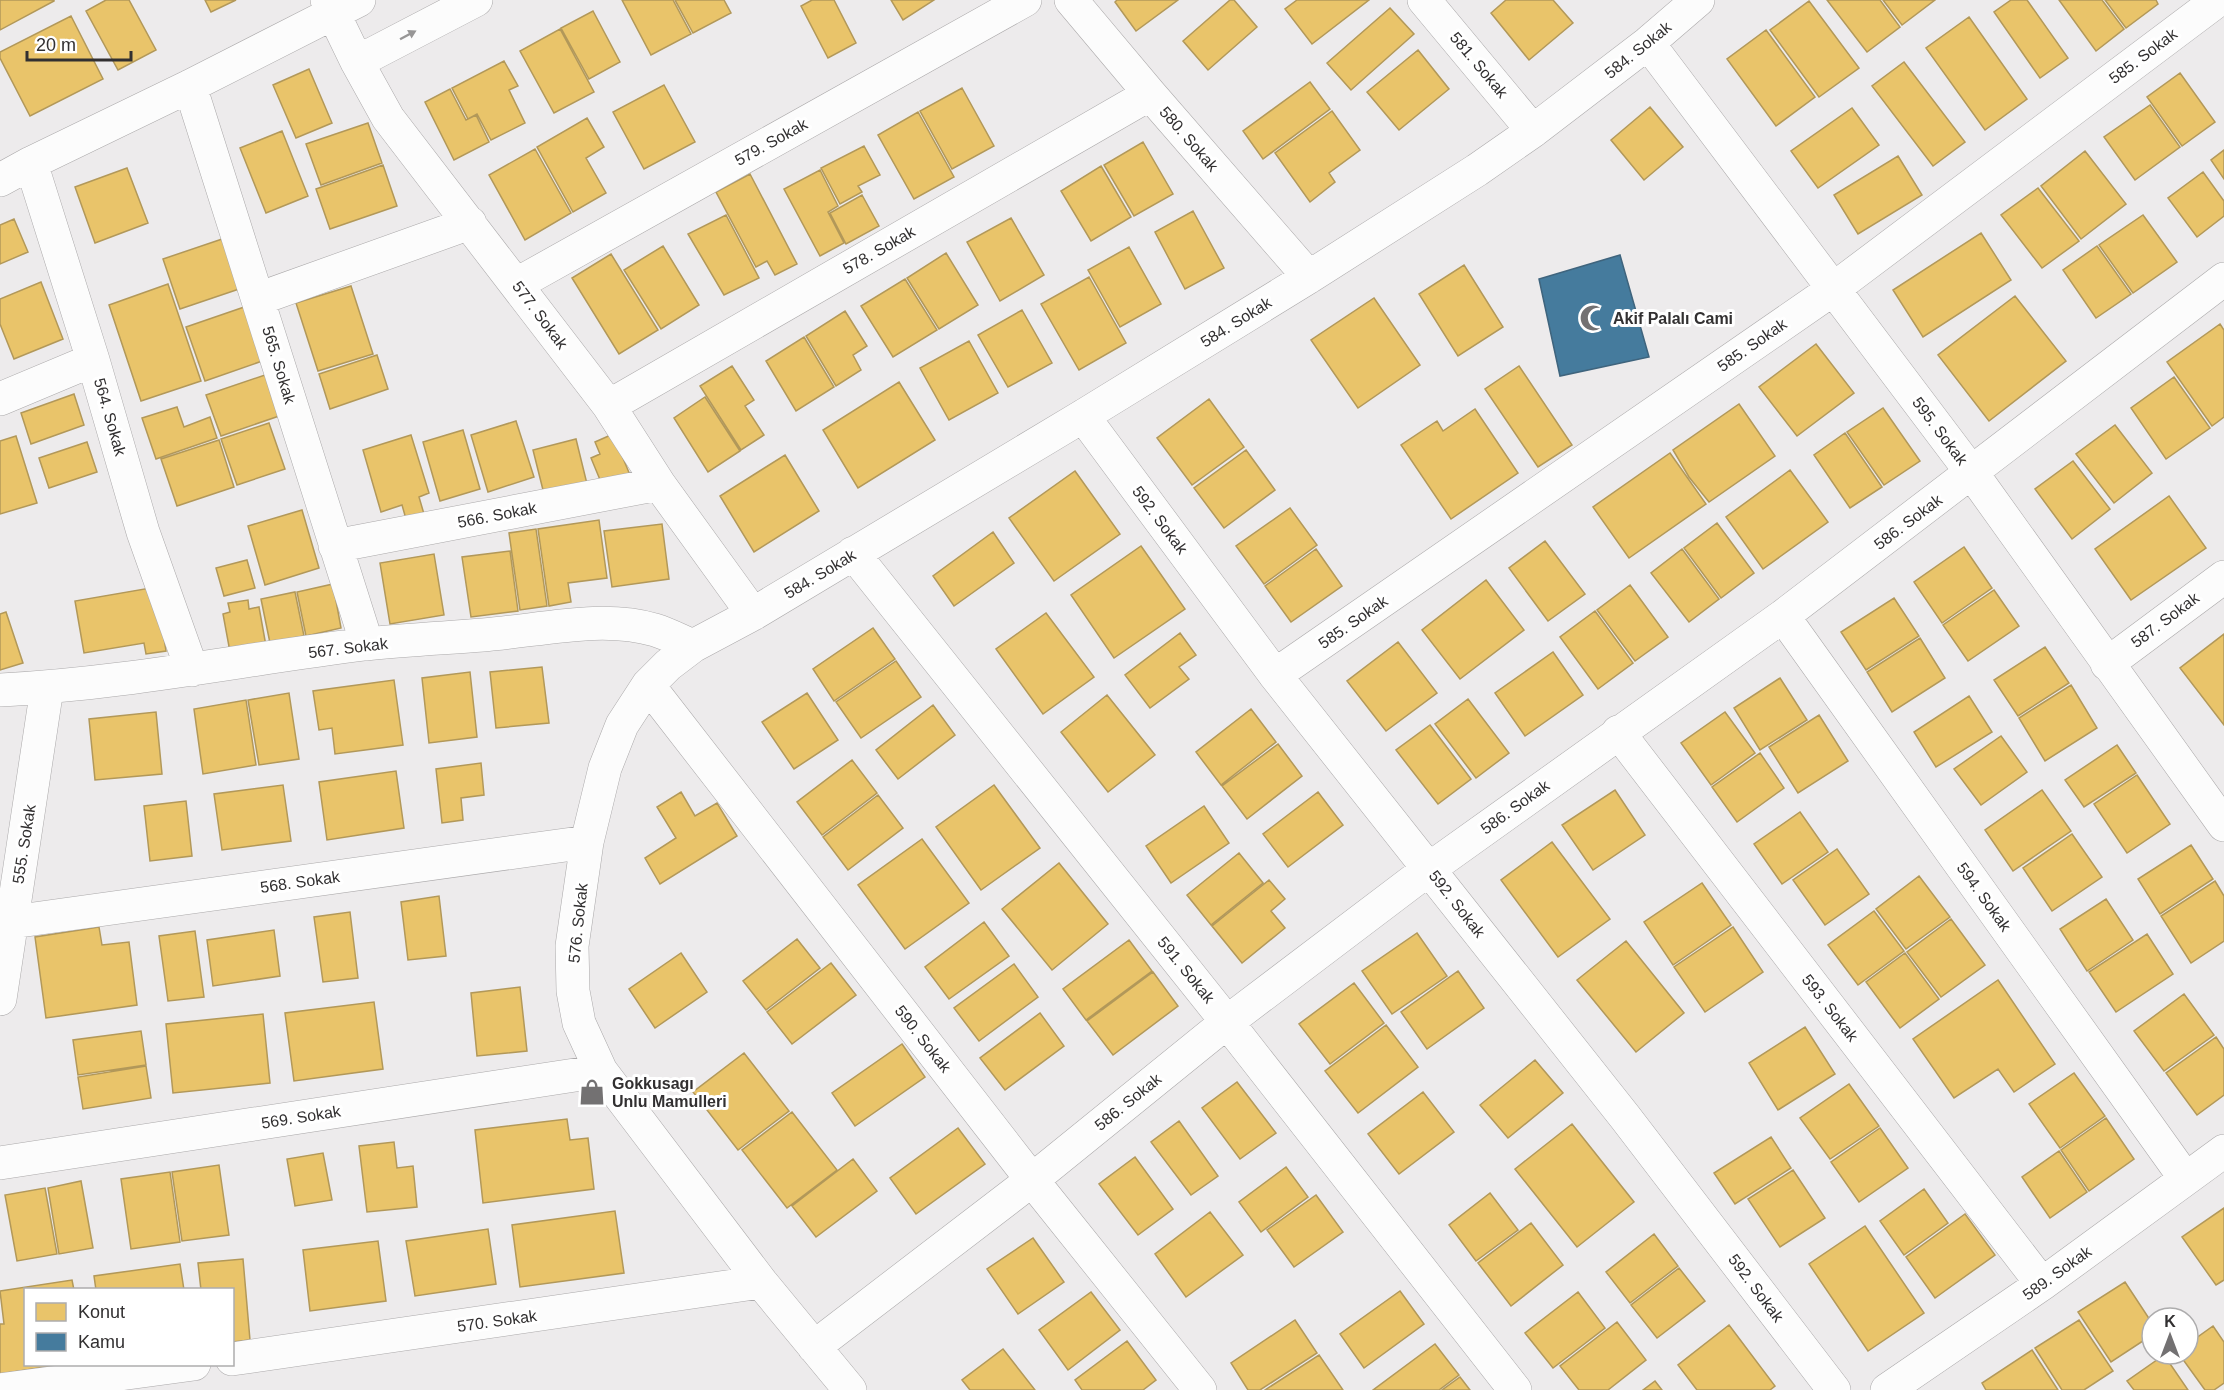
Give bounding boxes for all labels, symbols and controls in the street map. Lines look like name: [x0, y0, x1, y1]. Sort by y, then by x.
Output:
street label: 584. Sokak: [1602, 18, 1675, 82]
scale bar: [27, 24, 130, 62]
street label: 585. Sokak: [2106, 25, 2181, 87]
street label: 581. Sokak: [1447, 29, 1512, 102]
one-way arrow: [400, 30, 417, 40]
text: 20 m: [36, 35, 76, 55]
street label: 580. Sokak: [1156, 103, 1222, 176]
street label: 579. Sokak: [732, 115, 811, 169]
street label: 578. Sokak: [840, 222, 919, 277]
street label: 577. Sokak: [509, 278, 571, 353]
street label: 584. Sokak: [1198, 293, 1275, 350]
mosque icon: Akif Palalı Cami: [1578, 303, 1608, 333]
place label: Akif Palalı Cami: [1613, 310, 1733, 327]
street label: 585. Sokak: [1714, 315, 1790, 375]
street label: 565. Sokak: [259, 324, 299, 407]
street label: 564. Sokak: [91, 376, 129, 459]
street label: 595. Sokak: [1909, 394, 1971, 469]
street label: 592. Sokak: [1129, 483, 1191, 558]
street label: 586. Sokak: [1871, 491, 1946, 553]
street label: 566. Sokak: [456, 499, 539, 531]
street label: 584. Sokak: [781, 546, 860, 602]
street label: 587. Sokak: [2128, 589, 2203, 651]
street label: 585. Sokak: [1315, 592, 1391, 652]
street label: 567. Sokak: [307, 635, 390, 661]
street label: 586. Sokak: [1478, 776, 1553, 837]
street label: 555. Sokak: [9, 802, 39, 885]
street label: 594. Sokak: [1954, 860, 2015, 935]
street label: 592. Sokak: [1426, 867, 1489, 942]
street label: 568. Sokak: [259, 868, 342, 896]
street label: 576. Sokak: [565, 881, 591, 964]
street label: 591. Sokak: [1154, 934, 1218, 1007]
street label: 593. Sokak: [1799, 971, 1862, 1046]
street label: 590. Sokak: [892, 1002, 955, 1077]
street label: 586. Sokak: [1092, 1070, 1165, 1134]
place label: Gokkusagı Unlu Mamulleri: [612, 1075, 727, 1110]
shop icon: Gokkusagı Unlu Mamulleri: [577, 1077, 607, 1107]
street label: 569. Sokak: [260, 1102, 343, 1132]
street label: 589. Sokak: [2020, 1242, 2095, 1303]
street label: 592. Sokak: [1725, 1251, 1787, 1326]
legend: [24, 1288, 234, 1366]
text: Konut: [78, 1302, 125, 1322]
north arrow: [2140, 1306, 2200, 1366]
street label: 570. Sokak: [456, 1307, 539, 1335]
text: K: [2164, 1313, 2176, 1330]
text: Kamu: [78, 1332, 125, 1352]

